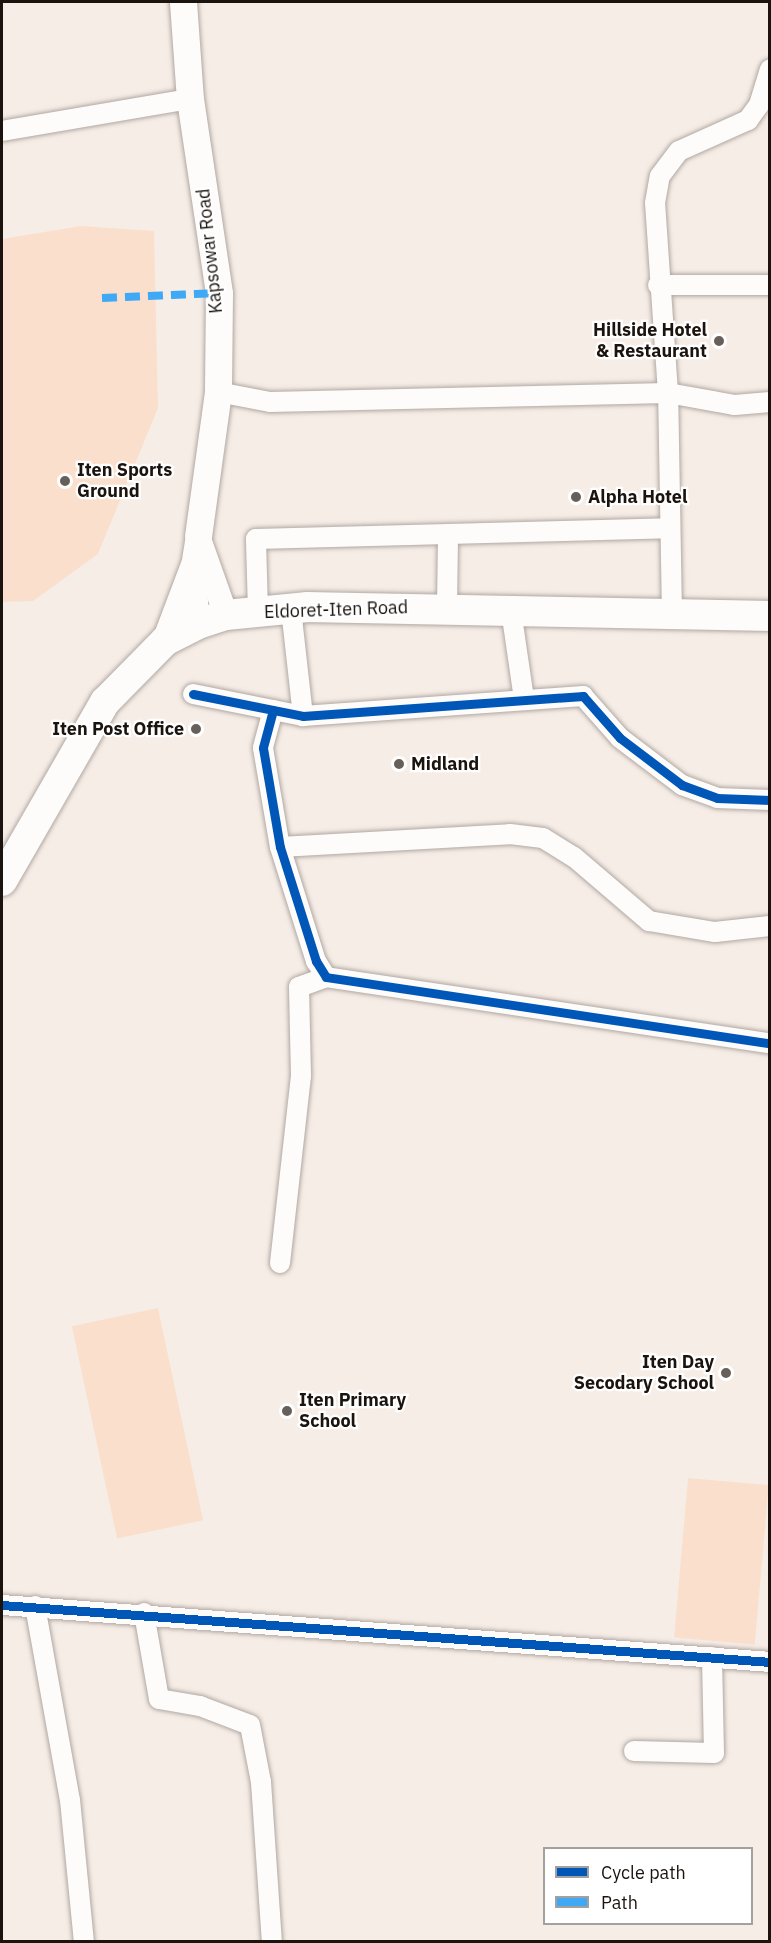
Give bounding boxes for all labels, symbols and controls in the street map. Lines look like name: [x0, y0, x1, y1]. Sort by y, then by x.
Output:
street label: Kapsowar Road: [193, 187, 227, 315]
place label: Hillside Hotel & Restaurant: [593, 320, 707, 362]
marker: Hillside Hotel & Restaurant: [712, 334, 726, 348]
place label: Iten Sports Ground: [77, 460, 172, 502]
marker: Iten Sports Ground: [58, 474, 72, 488]
place label: Alpha Hotel: [588, 486, 687, 508]
marker: Alpha Hotel: [569, 490, 583, 504]
street label: Eldoret-Iten Road: [264, 597, 408, 623]
place label: Iten Post Office: [52, 718, 184, 740]
marker: Iten Post Office: [189, 722, 203, 736]
place label: Midland: [411, 753, 479, 775]
marker: Midland: [392, 757, 406, 771]
place label: Iten Day Secodary School: [574, 1352, 714, 1394]
marker: Iten Day Secodary School: [719, 1366, 733, 1380]
place label: Iten Primary School: [299, 1390, 406, 1432]
marker: Iten Primary School: [280, 1404, 294, 1418]
legend: [543, 1847, 753, 1925]
text: Cycle path: [601, 1861, 686, 1884]
text: Path: [601, 1891, 638, 1914]

